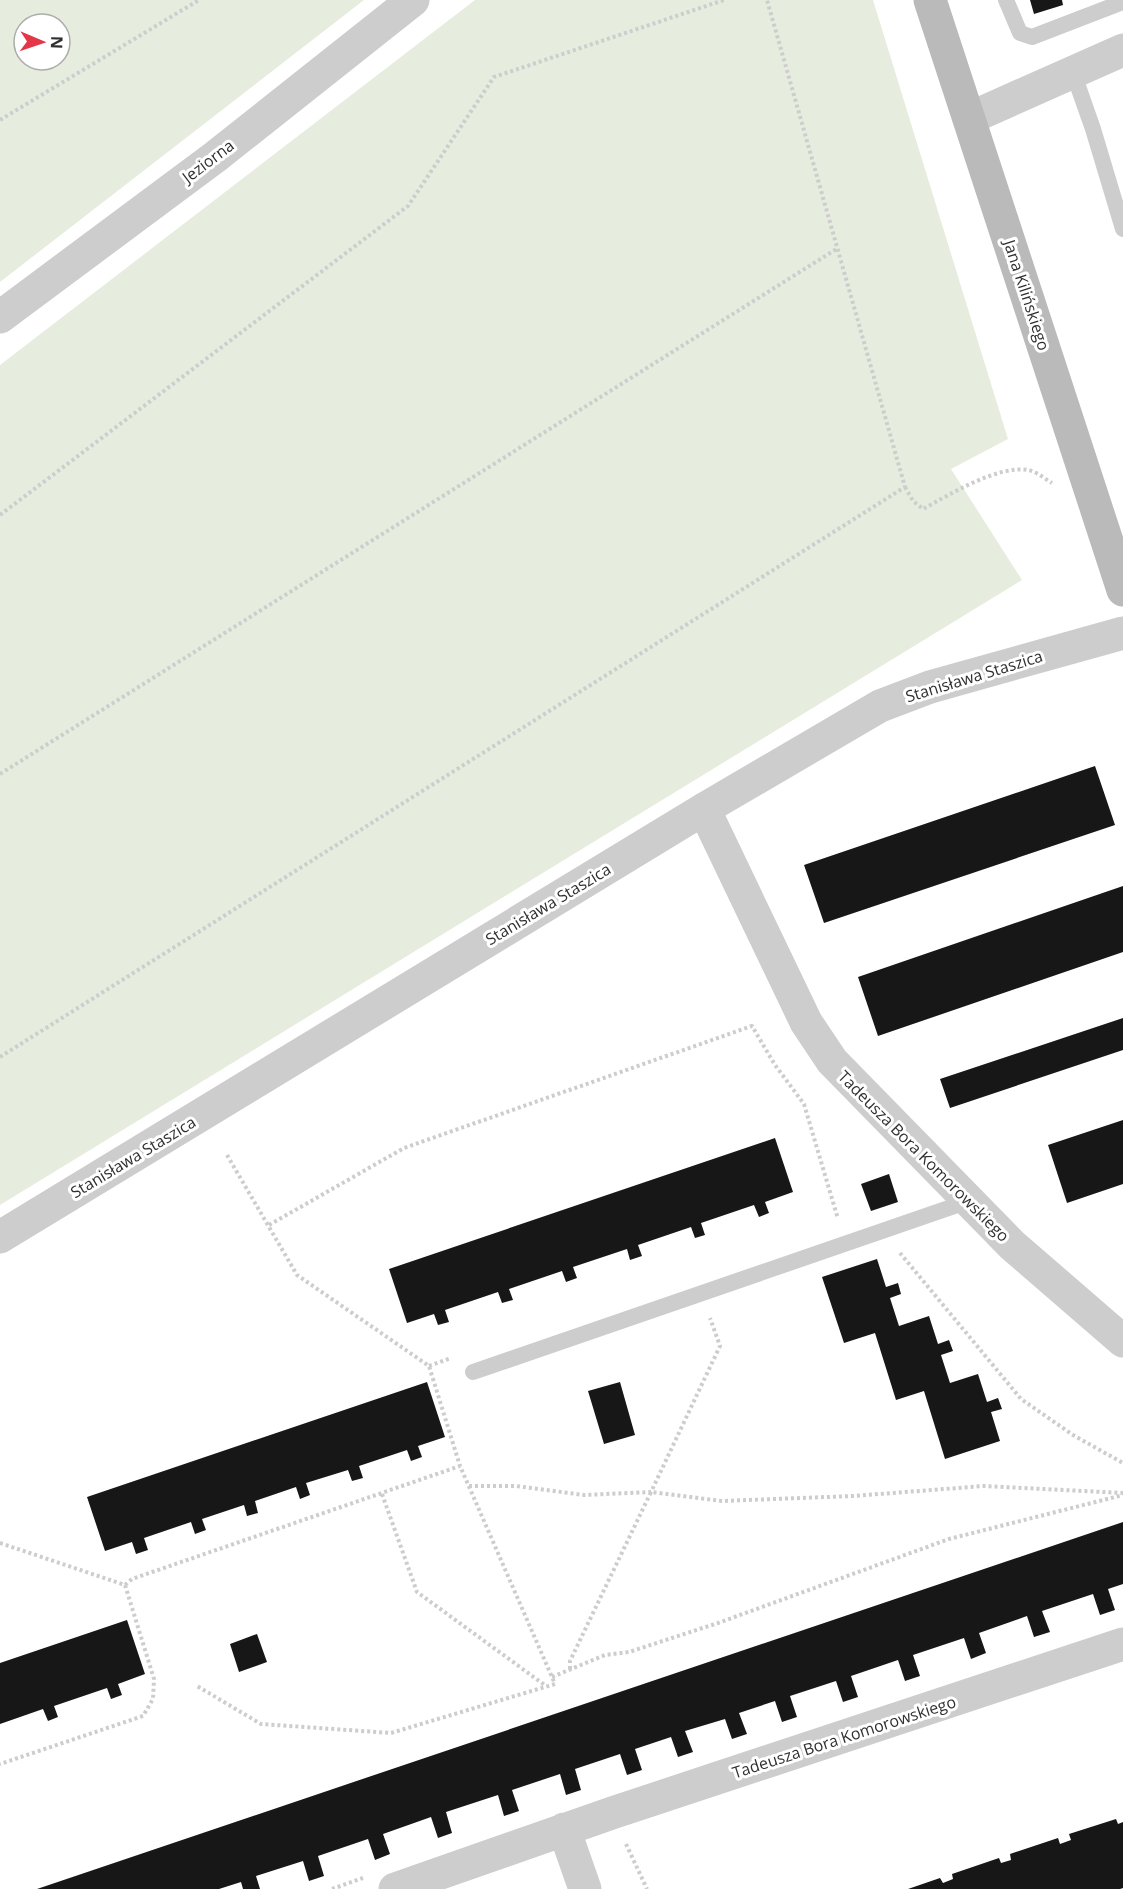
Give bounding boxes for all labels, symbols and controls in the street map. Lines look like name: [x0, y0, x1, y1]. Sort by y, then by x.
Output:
north arrow: [12, 12, 72, 72]
text: N: [46, 36, 68, 49]
street label: Jeziorna: [176, 134, 238, 189]
street label: Jana Kilińskiego: [998, 235, 1055, 353]
street label: Stanisława Staszica: [903, 645, 1045, 707]
street label: Stanisława Staszica: [481, 858, 615, 950]
street label: Tadeusza Bora Komorowskiego: [834, 1066, 1014, 1246]
street label: Stanisława Staszica: [66, 1111, 200, 1203]
street label: Tadeusza Bora Komorowskiego: [729, 1690, 959, 1784]

